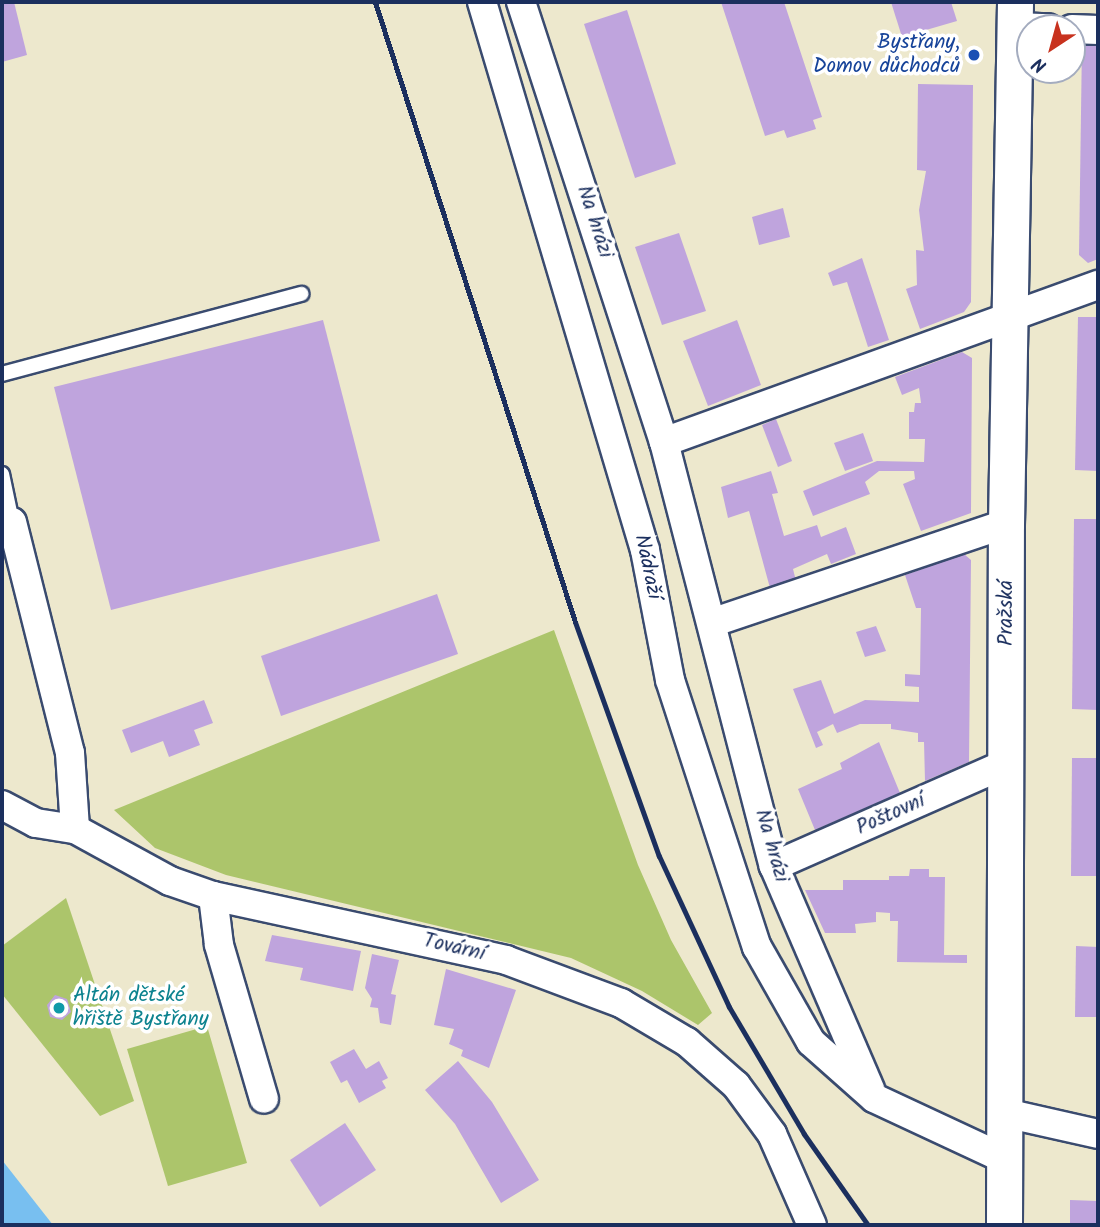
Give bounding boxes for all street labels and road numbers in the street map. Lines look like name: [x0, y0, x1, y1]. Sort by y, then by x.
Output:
street label: Na hrázi: [570, 183, 618, 261]
street label: Nádraží: [628, 532, 666, 602]
street label: Pražská: [994, 580, 1020, 646]
street label: Poštovní: [853, 789, 929, 841]
street label: Na hrázi: [749, 807, 793, 885]
street label: Tovární: [421, 929, 487, 967]

